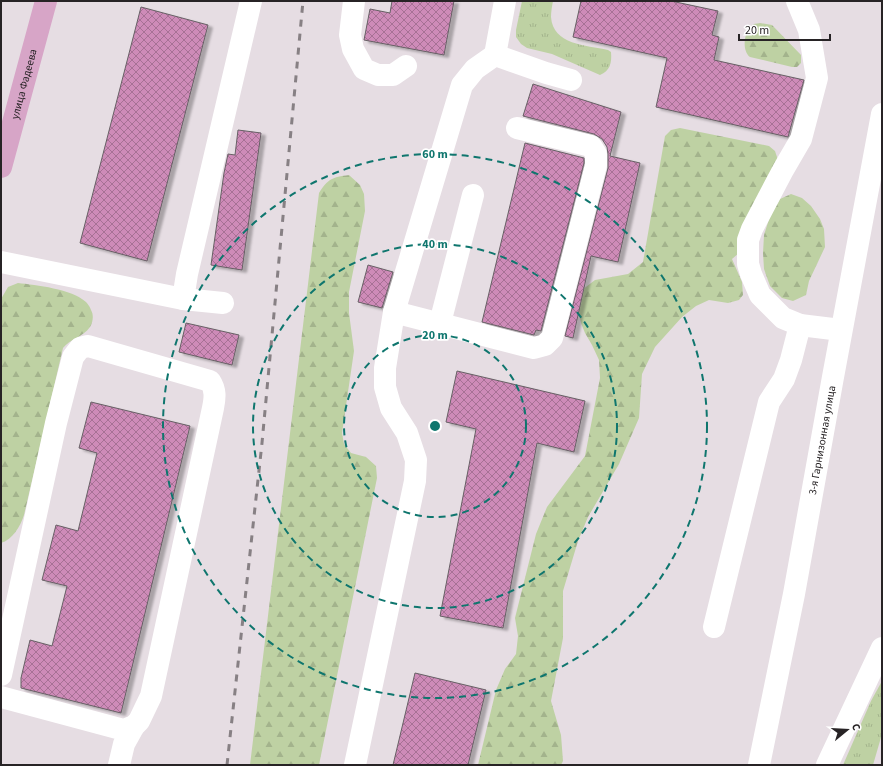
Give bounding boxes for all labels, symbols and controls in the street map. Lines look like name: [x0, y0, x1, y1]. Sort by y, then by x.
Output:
scale bar: [739, 16, 830, 42]
text: 20 m: [745, 22, 769, 39]
street label: улица Фадеева: [7, 47, 40, 121]
text: 60 m: [422, 146, 448, 163]
text: 40 m: [422, 236, 448, 253]
text: 20 m: [422, 327, 448, 344]
street label: 3-я Гарнизонная улица: [804, 384, 839, 496]
centre of rings: [428, 419, 442, 433]
north arrow: [827, 710, 867, 750]
text: С: [848, 722, 864, 733]

